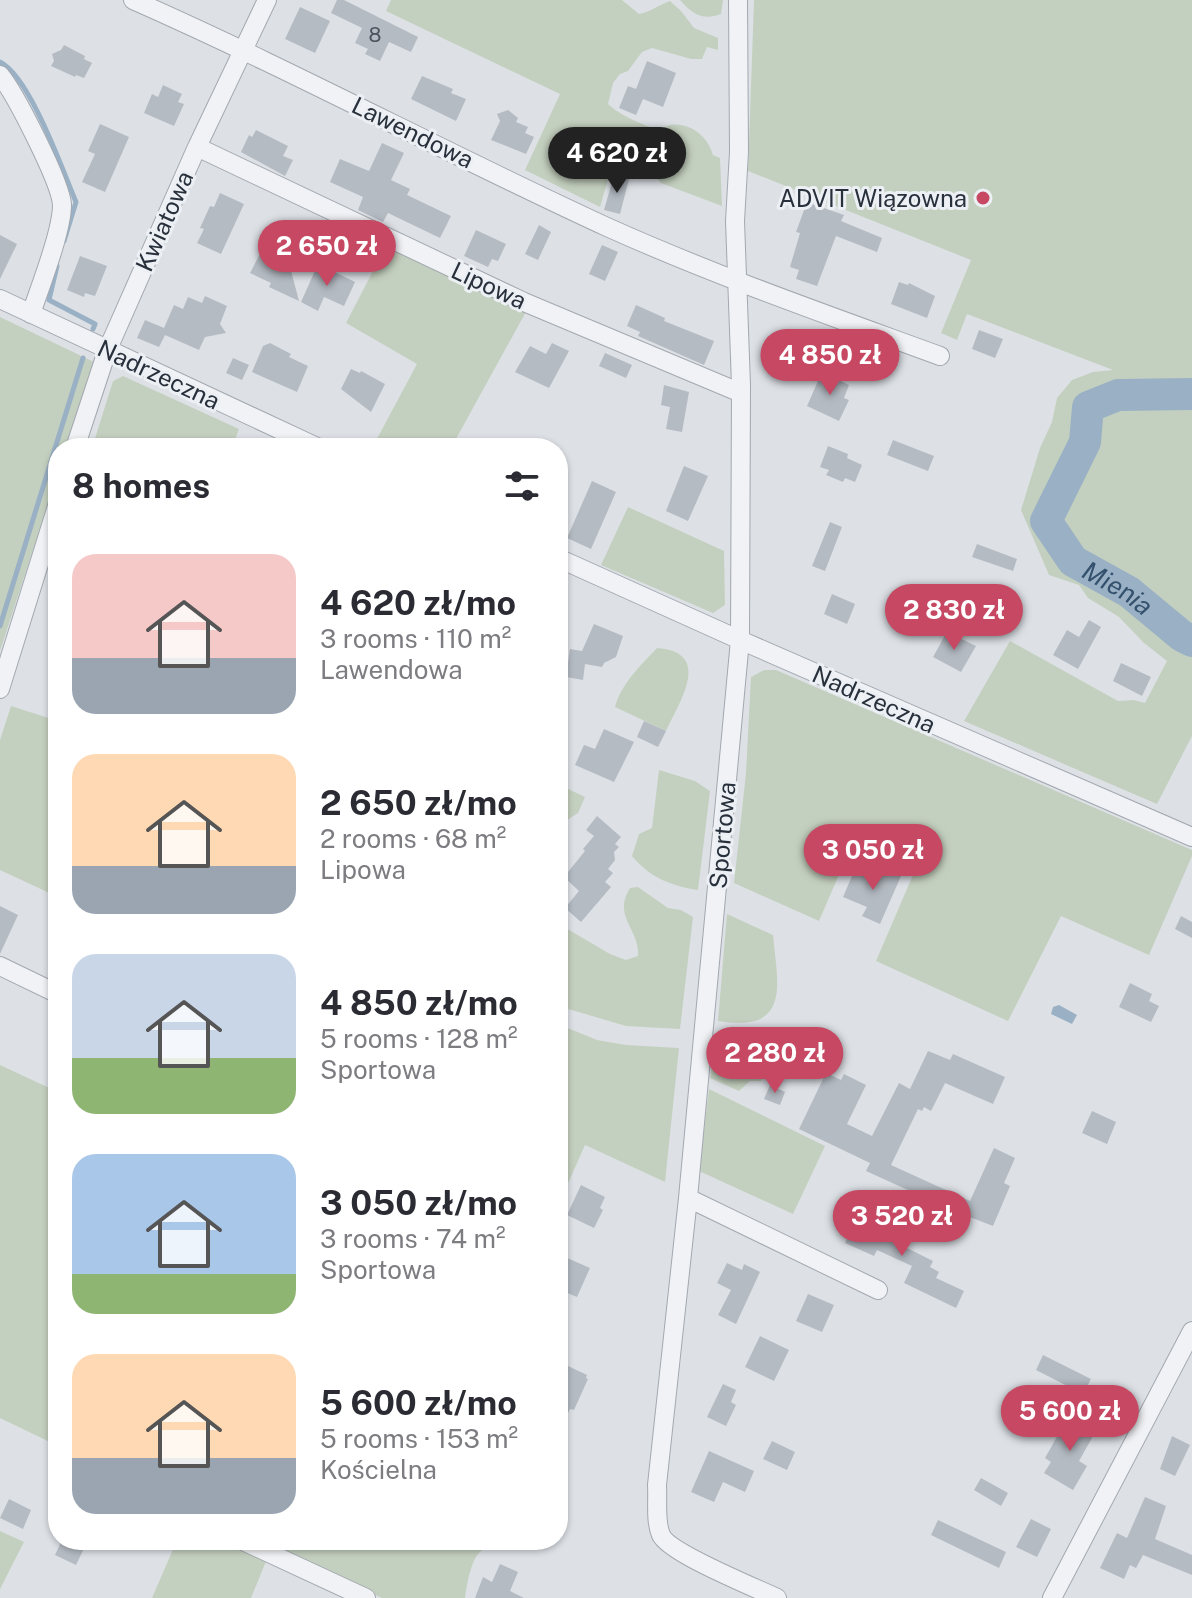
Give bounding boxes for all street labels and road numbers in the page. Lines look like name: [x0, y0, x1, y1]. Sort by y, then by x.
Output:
street label: Lawendowa: [348, 91, 478, 173]
street label: Kwiatowa: [129, 166, 199, 276]
street label: Lipowa: [447, 256, 531, 314]
street label: Nadrzeczna: [93, 333, 225, 415]
street label: Nadrzeczna: [808, 659, 940, 739]
street label: Sportowa: [703, 780, 741, 890]

